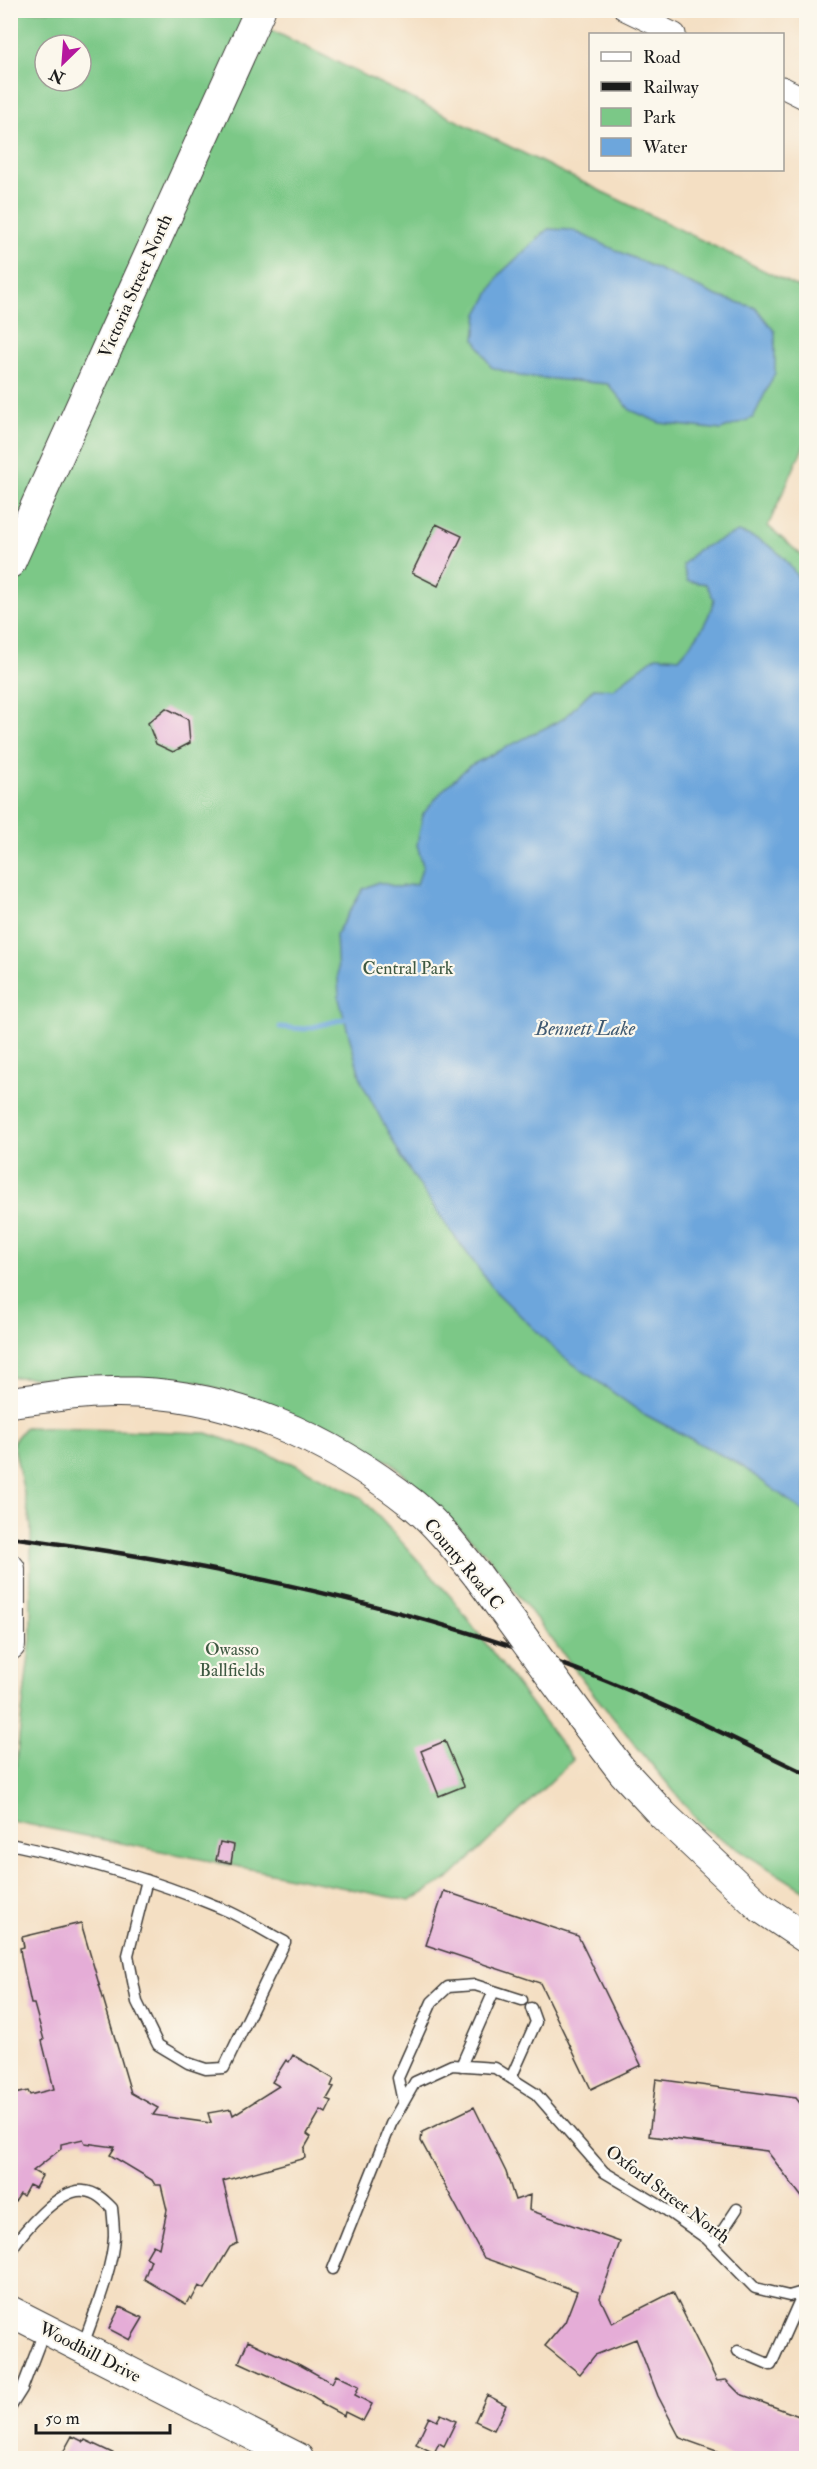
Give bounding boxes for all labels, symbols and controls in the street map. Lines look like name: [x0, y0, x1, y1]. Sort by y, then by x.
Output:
north arrow: [33, 33, 93, 93]
legend: [589, 33, 784, 171]
text: Road: [643, 46, 681, 69]
text: N: [46, 63, 69, 88]
text: Railway: [643, 76, 700, 99]
text: Park: [643, 106, 676, 129]
text: Water: [642, 136, 687, 159]
street label: Victoria Street North: [93, 210, 178, 362]
park label: Central Park: [363, 957, 454, 980]
water label: Bennett Lake: [534, 1016, 635, 1041]
street label: County Road C: [419, 1514, 509, 1615]
park label: Owasso Ballfields: [199, 1638, 265, 1682]
street label: Oxford Street North: [601, 2140, 735, 2249]
street label: Woodhill Drive: [34, 2316, 145, 2388]
scale bar: [36, 2397, 170, 2435]
text: 50 m: [45, 2407, 80, 2430]

